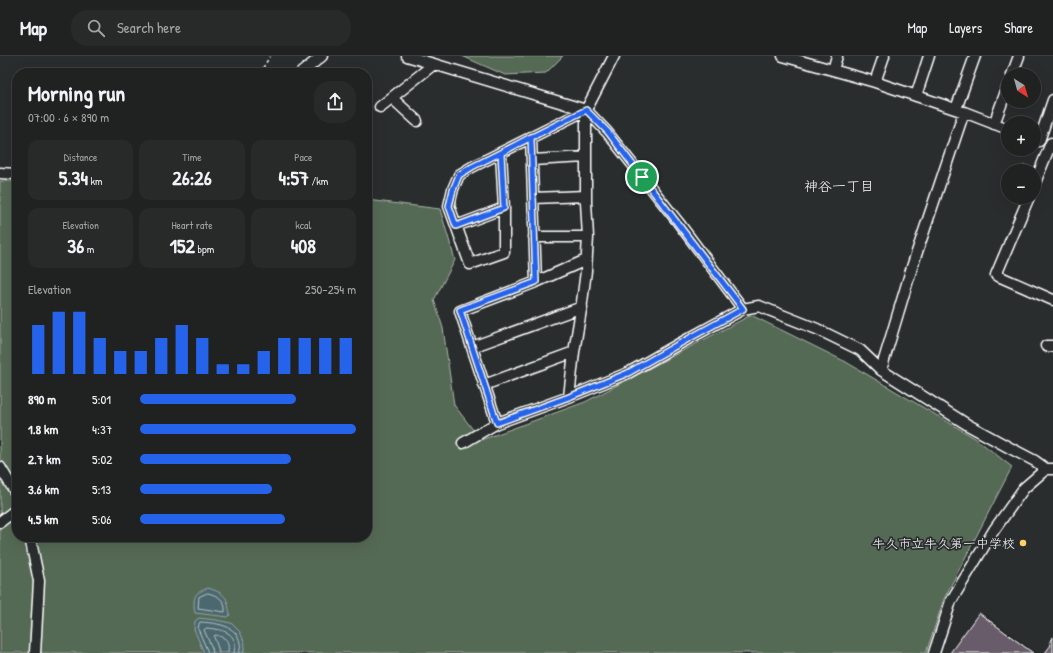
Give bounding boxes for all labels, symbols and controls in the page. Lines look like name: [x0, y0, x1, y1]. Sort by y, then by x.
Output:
search box: [71, 10, 351, 46]
text: Map: [20, 15, 47, 41]
icon: search: [85, 17, 107, 39]
text: Search here: [117, 17, 181, 38]
text: Map: [907, 18, 927, 37]
text: Layers: [949, 18, 982, 37]
text: Share: [1004, 18, 1033, 37]
north arrow: [1001, 68, 1041, 108]
map controls: [1001, 68, 1041, 204]
text: Morning run: [28, 78, 125, 108]
button: share: [314, 81, 356, 123]
text: 07:00 · 6 × 890 m: [28, 108, 109, 126]
button: +: [1001, 116, 1041, 156]
text: Distance: [64, 150, 97, 164]
text: Time: [182, 150, 202, 164]
text: Pace: [294, 150, 312, 164]
pin: [625, 160, 659, 194]
text: 5.34: [59, 164, 88, 191]
text: 26:26: [172, 164, 212, 191]
text: 4:57: [278, 164, 309, 191]
button: −: [1001, 164, 1041, 204]
icon: arrive: [631, 166, 653, 188]
text: km: [88, 174, 103, 188]
text: /km: [309, 174, 328, 188]
district label: 神谷一丁目: [804, 176, 874, 195]
text: Elevation: [62, 218, 99, 232]
text: Heart rate: [171, 218, 213, 232]
text: kcal: [295, 218, 311, 232]
text: 36: [67, 232, 84, 259]
text: 152: [170, 232, 195, 259]
text: 408: [291, 232, 316, 259]
text: m: [84, 242, 94, 256]
text: bpm: [195, 242, 214, 256]
text: Elevation: [28, 280, 71, 298]
text: 250–254 m: [305, 280, 356, 298]
text: 890 m: [28, 390, 56, 408]
text: 5:01: [92, 390, 111, 408]
text: 1.8 km: [28, 420, 58, 438]
text: 4:37: [92, 420, 112, 438]
text: 2.7 km: [28, 450, 61, 468]
text: 5:02: [92, 450, 112, 468]
text: 3.6 km: [28, 480, 59, 498]
text: 5:13: [92, 480, 111, 498]
text: 4.5 km: [28, 510, 58, 528]
text: 5:06: [92, 510, 112, 528]
place label: 牛久市立牛久第一中学校: [872, 534, 1015, 552]
marker: 牛久市立牛久第一中学校: [1018, 538, 1028, 548]

